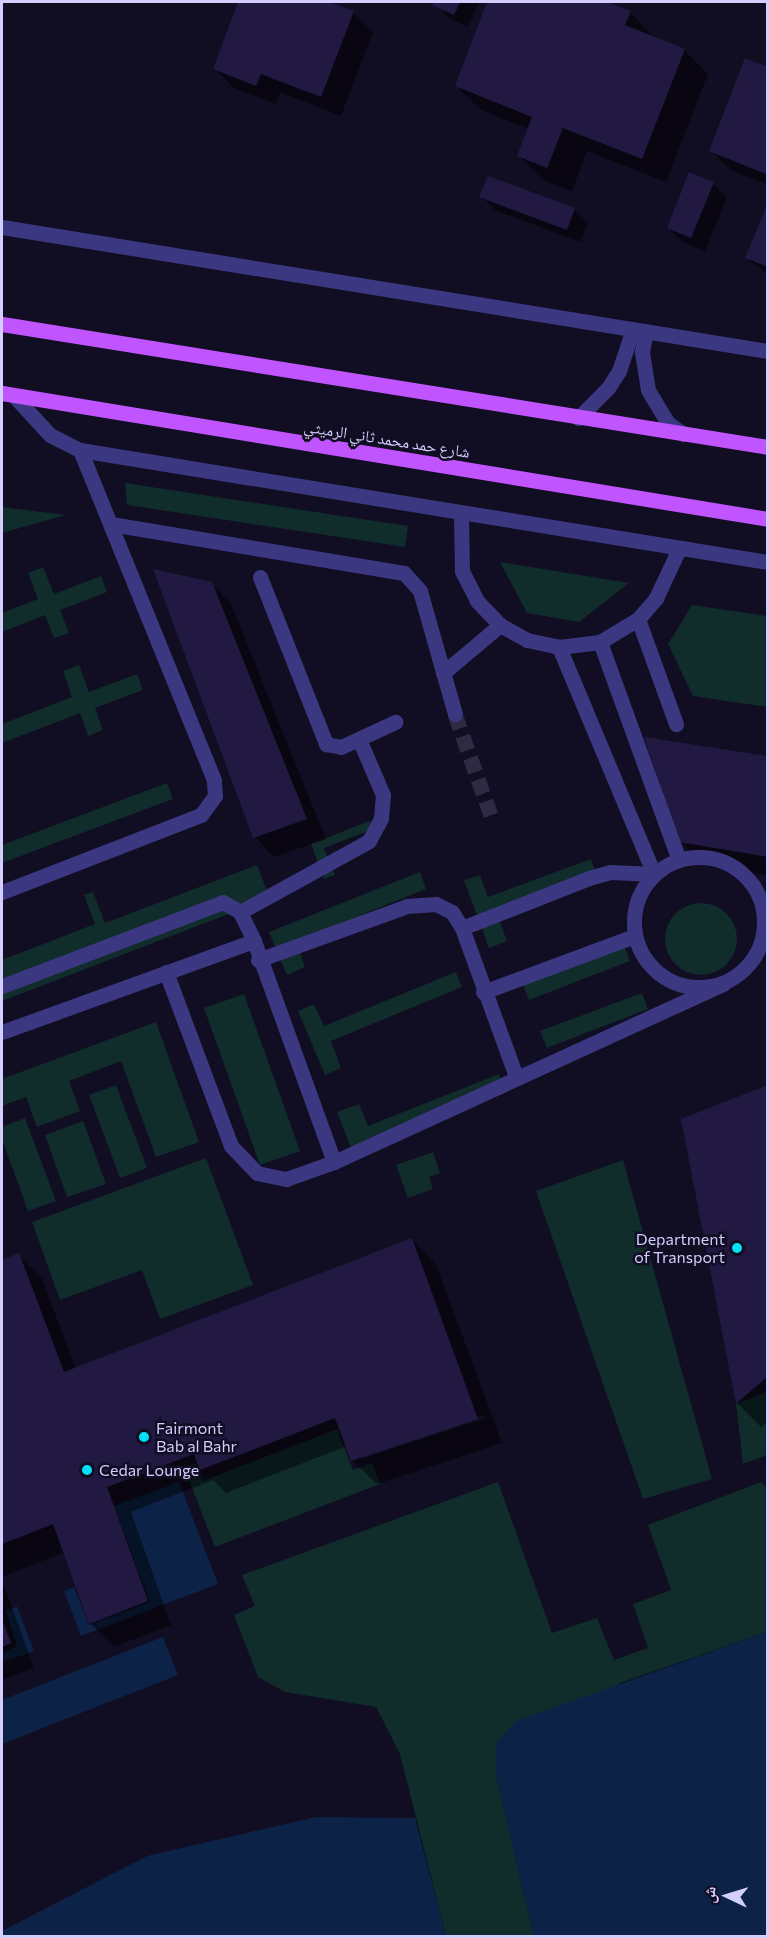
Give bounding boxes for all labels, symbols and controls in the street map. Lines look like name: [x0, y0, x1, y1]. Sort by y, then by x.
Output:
street label: شارع حمد محمد ثاني الرميثي: [303, 416, 471, 462]
place label: Department of Transport: [634, 1229, 725, 1267]
marker: Department of Transport: [730, 1241, 744, 1255]
place label: Fairmont Bab al Bahr: [156, 1418, 237, 1456]
marker: Fairmont Bab al Bahr: [137, 1430, 151, 1444]
place label: Cedar Lounge: [99, 1460, 199, 1480]
marker: Cedar Lounge: [80, 1463, 94, 1477]
north arrow: [697, 1866, 757, 1926]
text: ش: [698, 1886, 719, 1904]

